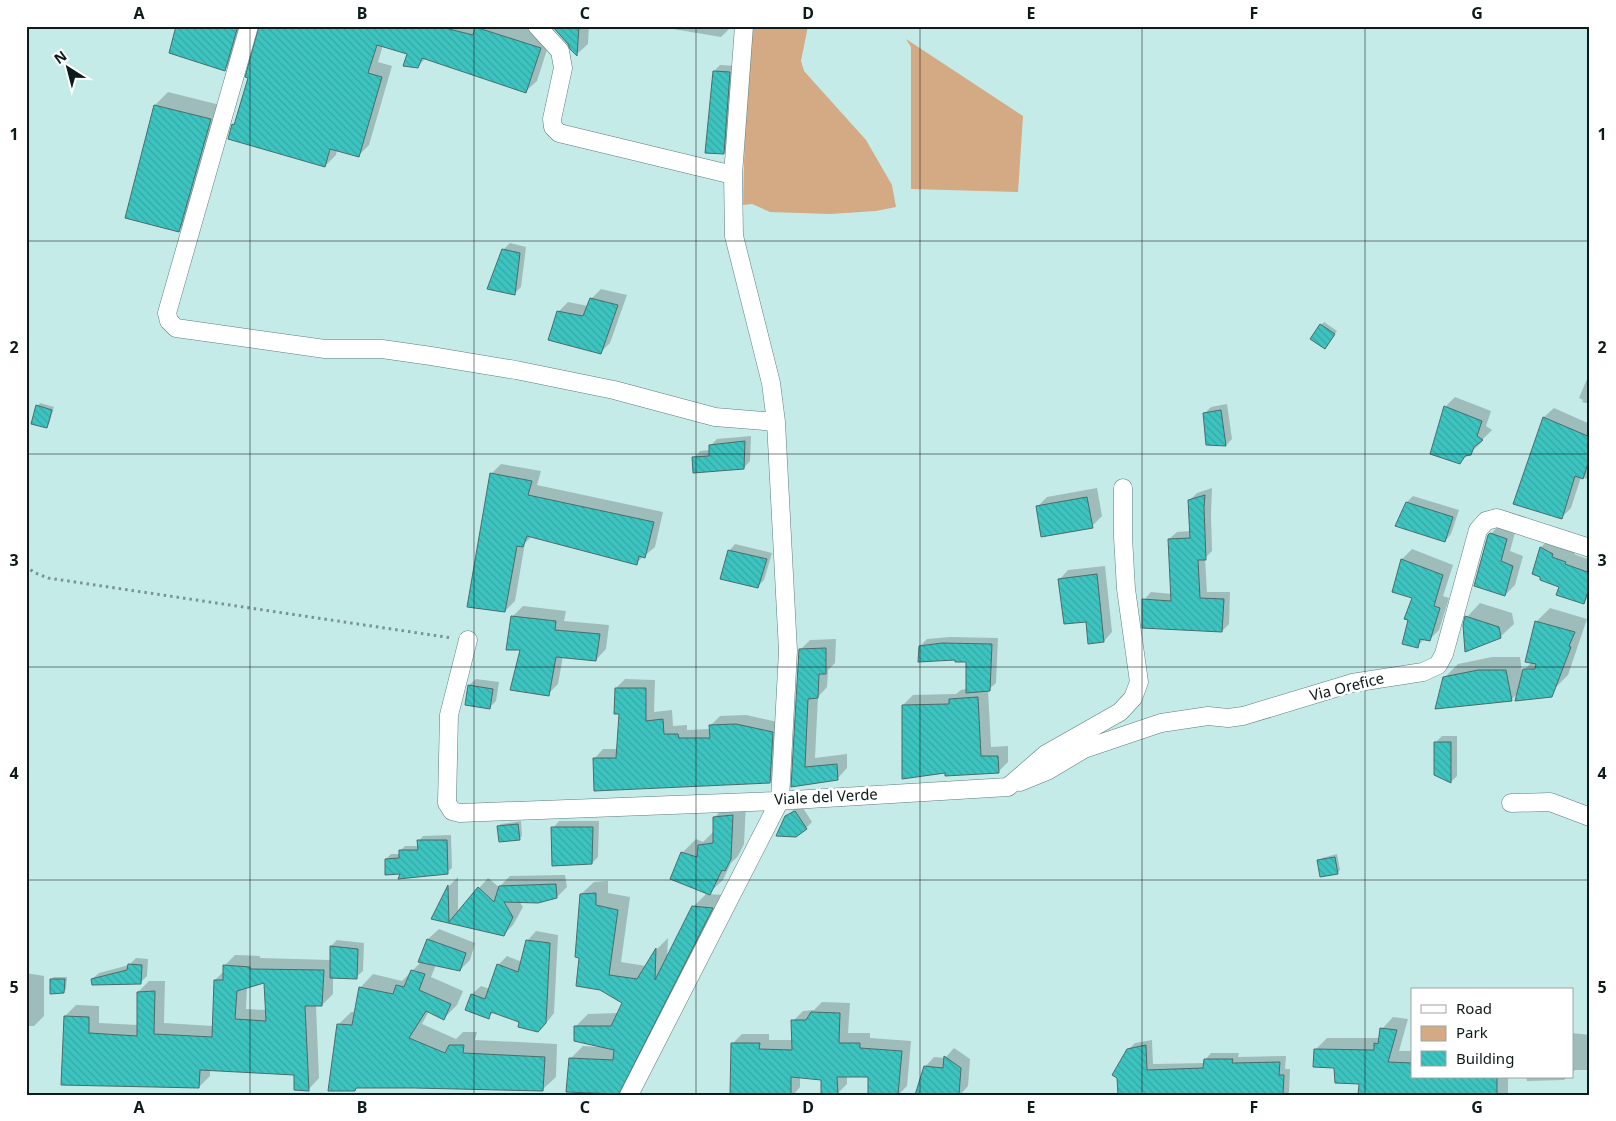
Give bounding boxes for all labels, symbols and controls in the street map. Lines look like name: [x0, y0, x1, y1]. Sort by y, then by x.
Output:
text: A: [133, 2, 145, 24]
text: B: [357, 2, 367, 24]
text: C: [580, 2, 590, 24]
text: D: [802, 2, 814, 24]
text: E: [1027, 2, 1036, 24]
text: F: [1250, 2, 1258, 24]
text: G: [1471, 2, 1483, 24]
north arrow: [42, 42, 92, 92]
text: N: [50, 46, 70, 68]
text: 1: [9, 123, 19, 145]
text: 1: [1597, 123, 1607, 145]
text: 2: [9, 336, 19, 358]
text: 2: [1597, 336, 1607, 358]
text: 3: [9, 549, 19, 571]
text: 3: [1597, 549, 1607, 571]
street label: Via Orefice: [1307, 667, 1386, 705]
text: 4: [9, 762, 19, 784]
text: 4: [1597, 762, 1607, 784]
street label: Viale del Verde: [774, 783, 878, 809]
text: 5: [9, 976, 19, 998]
text: 5: [1597, 976, 1607, 998]
legend: [1411, 988, 1574, 1078]
text: Road: [1456, 998, 1492, 1018]
text: Park: [1456, 1022, 1488, 1042]
text: Building: [1456, 1048, 1514, 1068]
text: A: [133, 1096, 145, 1118]
text: B: [357, 1096, 367, 1118]
text: C: [580, 1096, 590, 1118]
text: D: [802, 1096, 814, 1118]
text: E: [1027, 1096, 1036, 1118]
text: F: [1250, 1096, 1258, 1118]
text: G: [1471, 1096, 1483, 1118]

